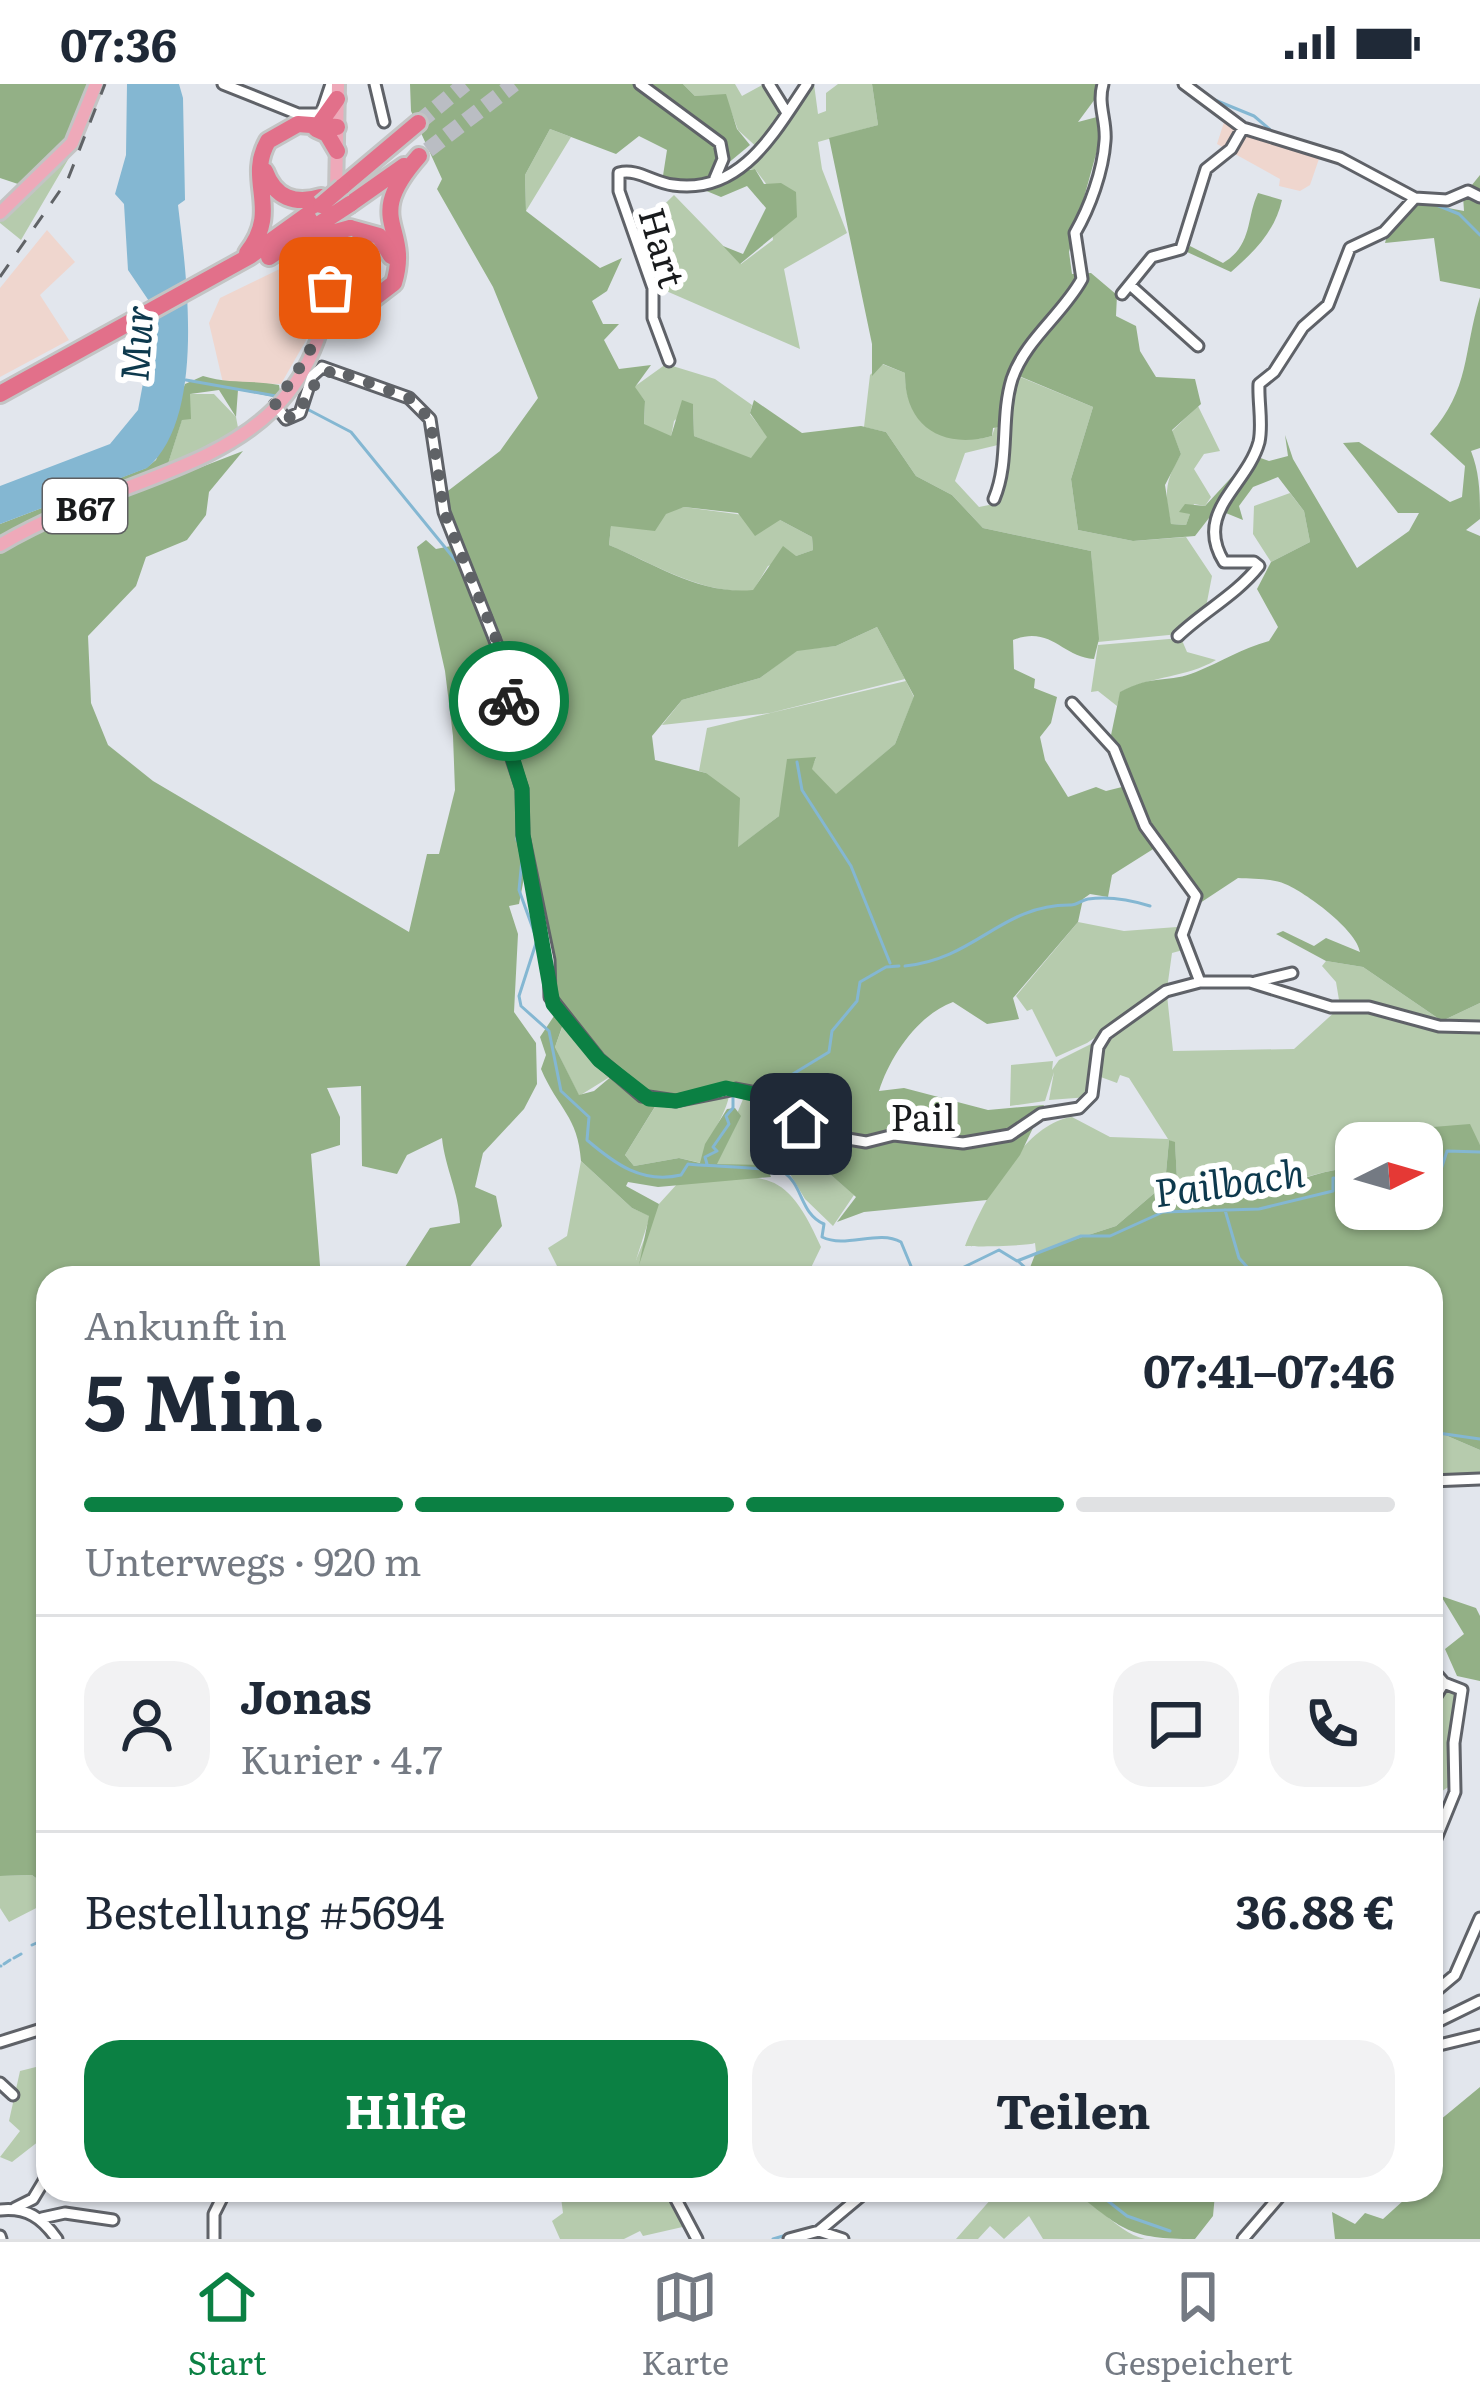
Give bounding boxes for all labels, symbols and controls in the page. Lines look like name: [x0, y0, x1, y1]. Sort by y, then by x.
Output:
text: 07:36: [60, 9, 177, 76]
street label: Hart: [627, 201, 701, 294]
pin: [279, 237, 381, 339]
icon: bag: [297, 255, 363, 321]
water label: Mur: [102, 303, 166, 383]
road number: B67: [43, 479, 127, 533]
courier: [449, 641, 569, 761]
icon: bike: [476, 668, 542, 734]
pin: [750, 1073, 852, 1175]
street label: Pail: [890, 1089, 956, 1142]
icon: home: [768, 1091, 834, 1157]
north arrow: [1335, 1122, 1443, 1230]
map controls: [1335, 1122, 1443, 1230]
water label: Pailbach: [1150, 1141, 1308, 1219]
text: Ankunft in: [84, 1294, 287, 1352]
text: 07:41–07:46: [1143, 1335, 1395, 1402]
text: 5 Min.: [84, 1339, 327, 1455]
text: Unterwegs · 920 m: [84, 1530, 422, 1588]
button: person: [84, 1661, 210, 1787]
text: Jonas: [240, 1661, 372, 1728]
button: chat: [1113, 1661, 1239, 1787]
button: phone: [1269, 1661, 1395, 1787]
text: Kurier · 4.7: [240, 1728, 443, 1786]
text: Bestellung #5694: [84, 1876, 445, 1943]
text: 36.88 €: [1235, 1876, 1395, 1943]
button: Hilfe: [84, 2040, 728, 2178]
button: Teilen: [752, 2040, 1395, 2178]
tab: Start: [188, 2264, 266, 2385]
tab: Karte: [641, 2264, 729, 2385]
tab: Gespeichert: [1104, 2264, 1293, 2385]

